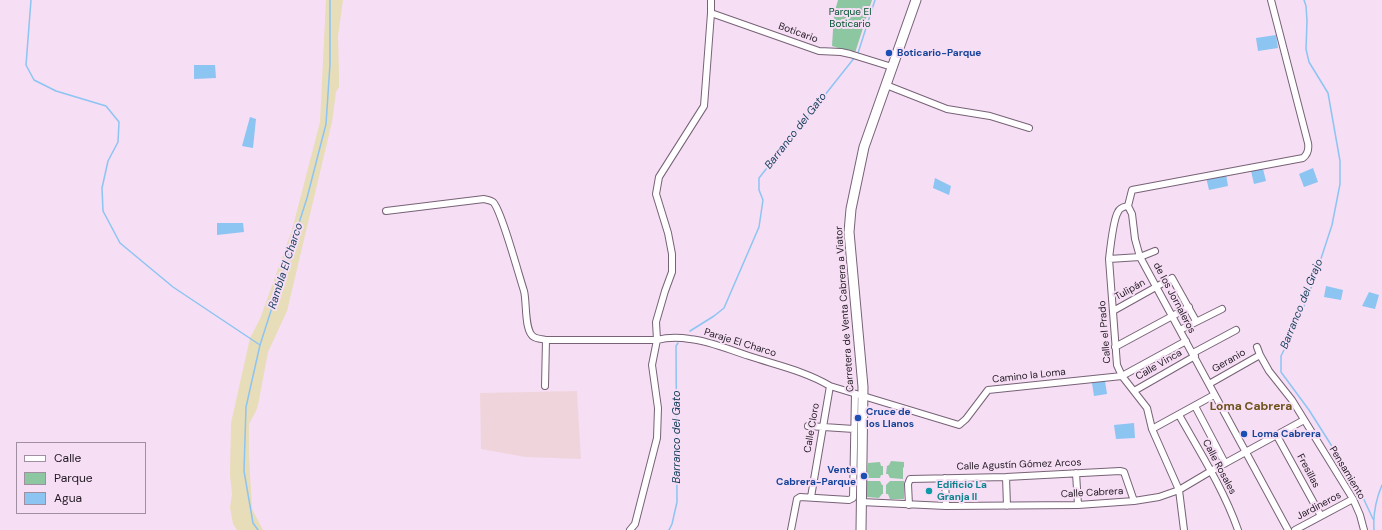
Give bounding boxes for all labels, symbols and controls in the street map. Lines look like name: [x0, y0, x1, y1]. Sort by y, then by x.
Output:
park label: Parque El Boticario: [829, 6, 871, 30]
street label: Boticario: [777, 20, 819, 46]
place label: Boticario-Parque: [897, 47, 981, 59]
marker: Boticario-Parque: [884, 48, 894, 58]
water label: Barranco del Gato: [762, 90, 830, 172]
water label: Rambla El Charco: [266, 221, 306, 311]
street label: Carretera de Venta Cabrera a Viator: [833, 226, 857, 392]
water label: Barranco del Grajo: [1278, 257, 1326, 351]
street label: de los Jornaleros: [1150, 260, 1198, 336]
street label: Tulipán: [1113, 277, 1147, 303]
street label: Calle el Prado: [1096, 300, 1114, 364]
street label: Paraje El Charco: [702, 326, 778, 360]
street label: Calle Vinca: [1134, 347, 1184, 383]
street label: Geranio: [1210, 347, 1248, 375]
street label: Camino la Loma: [992, 366, 1066, 386]
water label: Barranco del Gato: [670, 390, 684, 484]
district label: Loma Cabrera: [1210, 400, 1292, 414]
street label: Calle Cloro: [802, 402, 822, 454]
place label: Cruce de los Llanos: [866, 406, 914, 430]
marker: Cruce de los Llanos: [853, 413, 863, 423]
place label: Loma Cabrera: [1252, 428, 1321, 440]
marker: Loma Cabrera: [1239, 429, 1249, 439]
street label: Calle Rosales: [1200, 438, 1238, 496]
legend: [16, 442, 146, 514]
street label: Pensamiento: [1326, 444, 1368, 502]
text: Calle: [54, 450, 81, 466]
street label: Fresillas: [1294, 452, 1322, 490]
street label: Calle Agustín Gómez Arcos: [956, 457, 1082, 473]
place label: Venta Cabrera-Parque: [776, 464, 856, 488]
text: Parque: [54, 470, 93, 486]
marker: Venta Cabrera-Parque: [859, 471, 869, 481]
place label: Edificio La Granja II: [937, 479, 987, 502]
street label: Calle Cabrera: [1060, 485, 1124, 501]
marker: Edificio La Granja II: [924, 486, 934, 496]
street label: Jardineros: [1295, 489, 1343, 523]
text: Agua: [54, 490, 82, 506]

